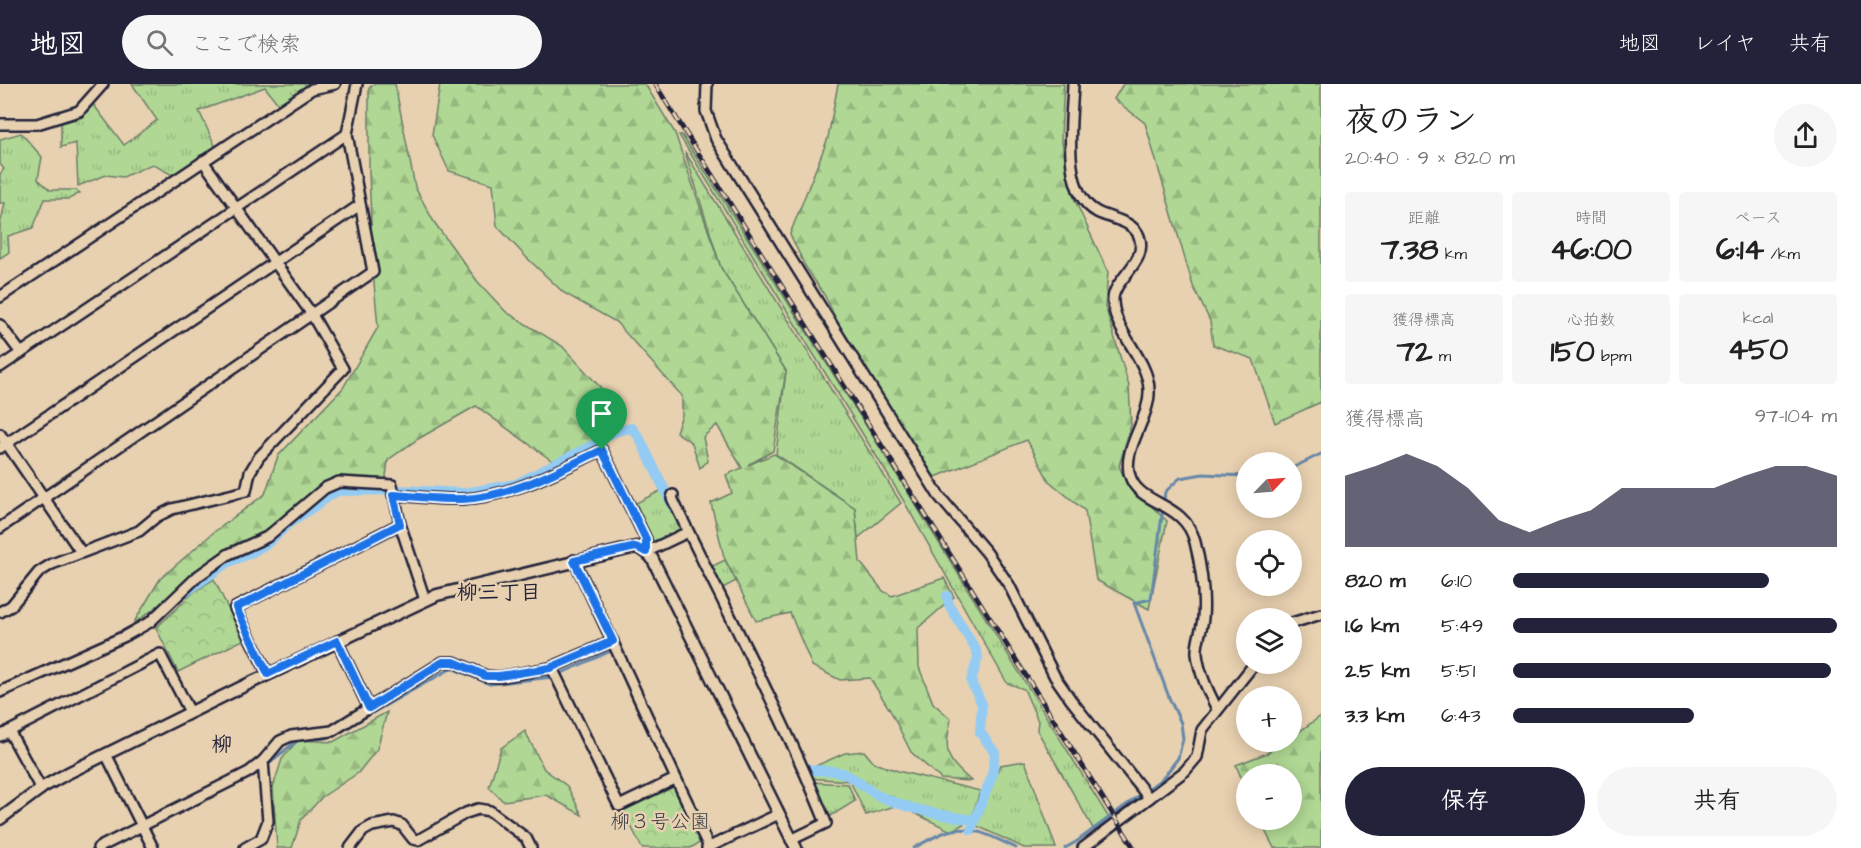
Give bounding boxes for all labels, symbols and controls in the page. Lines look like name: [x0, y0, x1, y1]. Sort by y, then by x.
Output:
search box: [122, 15, 542, 69]
text: 地図: [30, 25, 86, 64]
icon: search: [143, 26, 176, 59]
text: ここで検索: [191, 29, 301, 60]
text: 地図: [1619, 29, 1661, 58]
text: レイヤ: [1694, 29, 1756, 58]
text: 共有: [1789, 29, 1831, 58]
text: 夜のラン: [1345, 98, 1477, 144]
button: share: [1774, 104, 1837, 167]
text: 20:40 · 9 × 820 m: [1345, 144, 1515, 172]
text: 距離: [1408, 207, 1440, 229]
text: 時間: [1575, 207, 1607, 229]
text: ペース: [1734, 207, 1782, 229]
text: 7.38: [1381, 229, 1438, 271]
text: 46:00: [1550, 229, 1632, 271]
text: 6:14: [1716, 229, 1764, 271]
text: km: [1438, 243, 1467, 265]
text: /km: [1764, 243, 1800, 265]
text: kcal: [1743, 307, 1773, 329]
text: 獲得標高: [1392, 309, 1456, 331]
text: 心拍数: [1567, 309, 1615, 331]
text: 450: [1728, 329, 1788, 371]
text: 72: [1397, 331, 1432, 373]
text: 150: [1551, 331, 1595, 373]
text: m: [1432, 345, 1451, 367]
text: bpm: [1595, 345, 1631, 367]
pin: [576, 388, 627, 450]
icon: arrive: [585, 397, 618, 430]
text: 97–104 m: [1755, 402, 1837, 430]
text: 獲得標高: [1345, 405, 1425, 433]
north arrow: [1236, 452, 1302, 518]
map controls: [1236, 452, 1302, 830]
button: locate: [1236, 530, 1302, 596]
text: 820 m: [1345, 567, 1406, 595]
text: 6:10: [1441, 567, 1472, 595]
district label: 柳三丁目: [457, 578, 541, 607]
button: layers: [1236, 608, 1302, 674]
text: 1.6 km: [1345, 612, 1399, 640]
text: 5:49: [1441, 612, 1484, 640]
text: 2.5 km: [1345, 657, 1409, 685]
text: 5:51: [1441, 657, 1475, 685]
button: +: [1236, 686, 1302, 752]
text: 3.3 km: [1345, 702, 1404, 730]
text: 6:43: [1441, 702, 1481, 730]
district label: 柳: [212, 730, 233, 759]
button: −: [1236, 764, 1302, 830]
button: 保存: [1345, 767, 1585, 836]
button: 共有: [1597, 767, 1837, 836]
park label: 柳３号公園: [610, 808, 710, 836]

